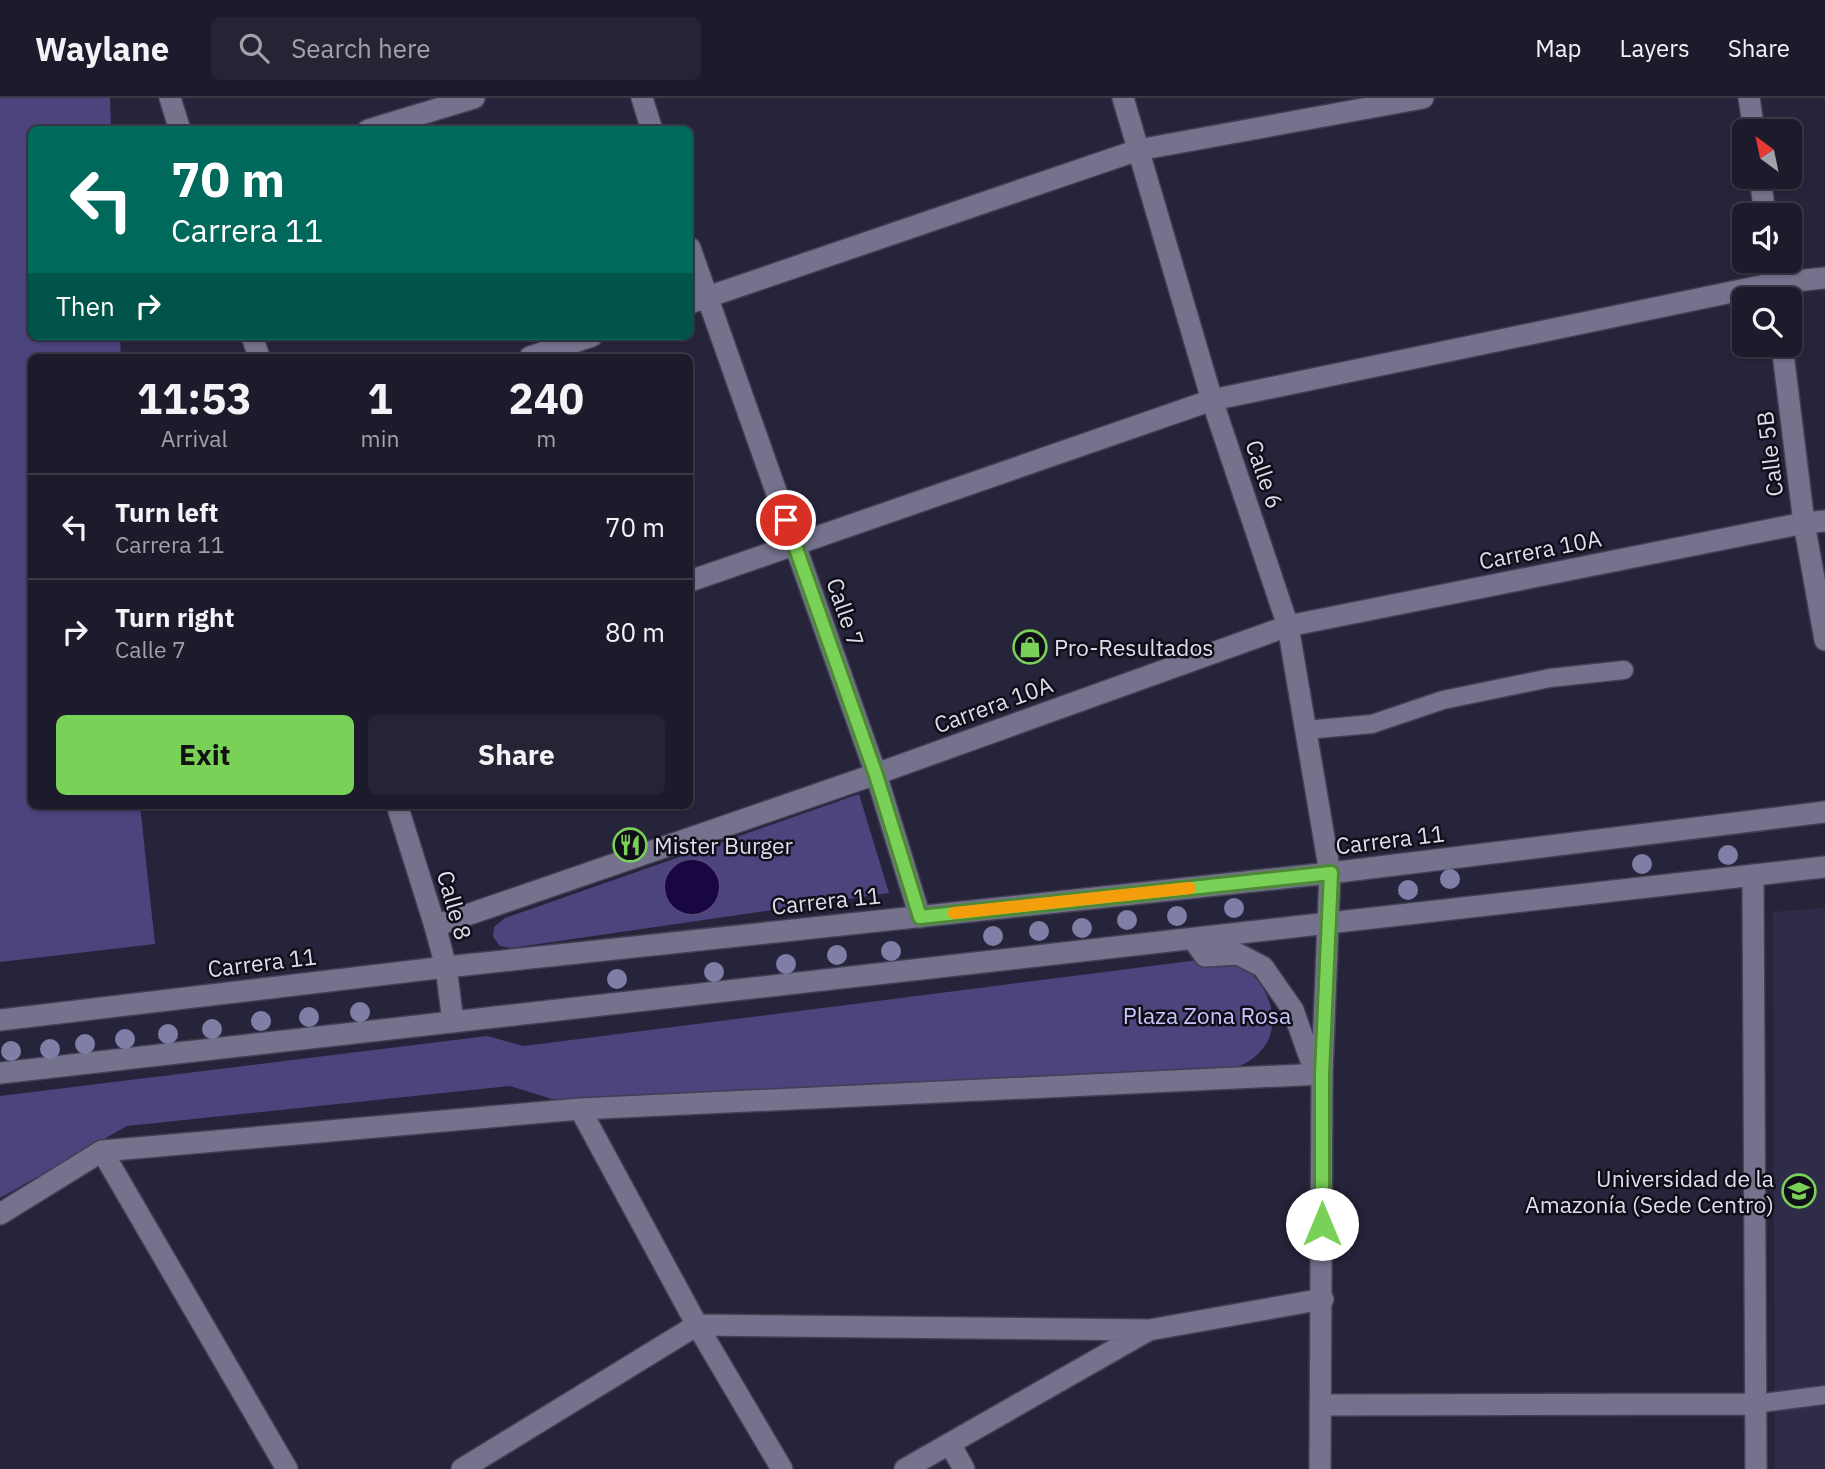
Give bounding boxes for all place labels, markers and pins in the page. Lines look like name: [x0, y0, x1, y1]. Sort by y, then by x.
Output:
pin: [756, 490, 816, 550]
shop icon: Pro-Resultados: [1011, 628, 1049, 666]
place label: Pro-Resultados: [1054, 632, 1214, 662]
restaurant icon: Mister Burger: [611, 826, 649, 864]
place label: Mister Burger: [654, 830, 794, 860]
place label: Universidad de la Amazonía (Sede Centro): [1525, 1163, 1774, 1219]
school or university icon: Universidad de la Amazonía (Sede Centro): [1780, 1172, 1818, 1210]

